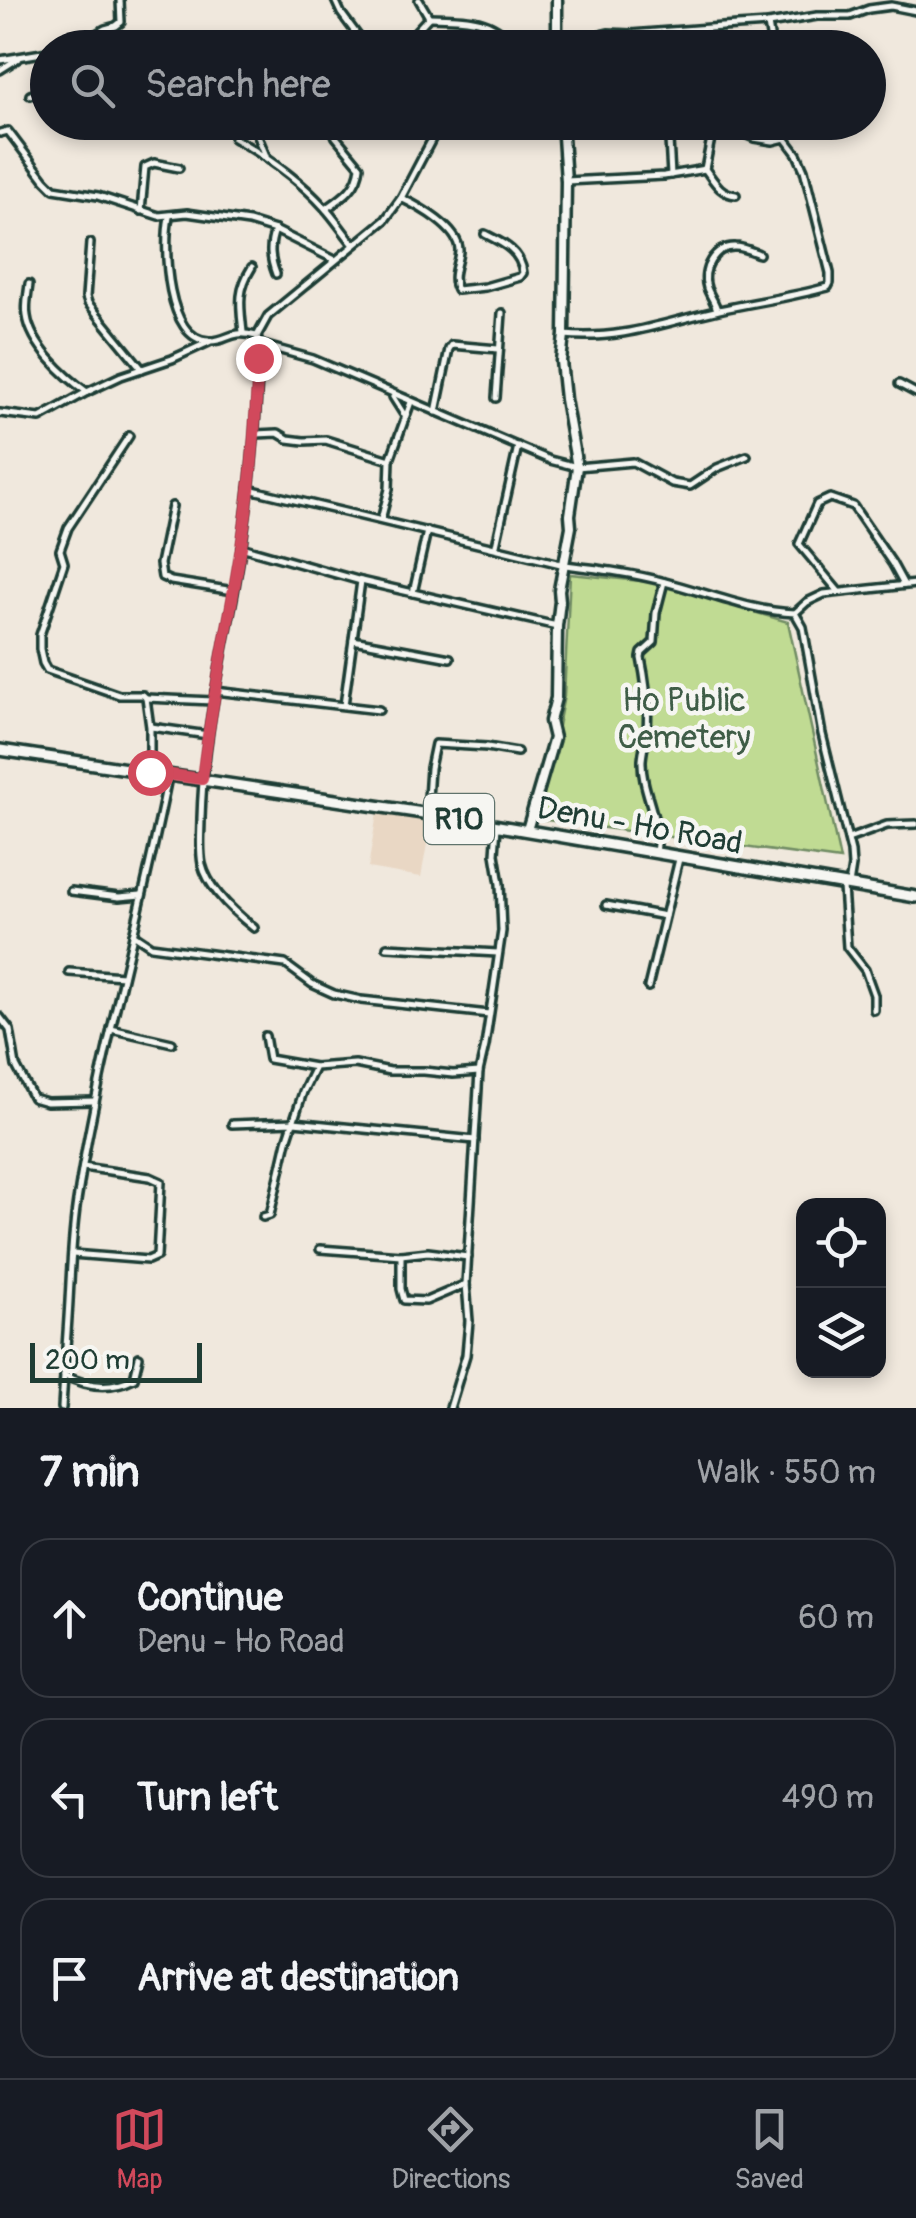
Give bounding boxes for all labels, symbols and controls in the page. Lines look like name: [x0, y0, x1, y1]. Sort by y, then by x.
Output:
search box: [30, 30, 886, 140]
icon: search: [65, 58, 120, 113]
text: Search here: [145, 61, 331, 109]
route end: [236, 336, 282, 382]
park label: Ho Public Cemetery: [617, 681, 751, 758]
route start: [128, 750, 174, 796]
street label: Denu - Ho Road: [534, 788, 746, 864]
road number: R10: [424, 794, 494, 844]
map controls: [796, 1198, 886, 1378]
button: locate: [796, 1198, 886, 1288]
button: layers: [796, 1288, 886, 1378]
scale bar: [30, 1338, 202, 1382]
text: 200 m: [45, 1343, 130, 1378]
text: 7 min: [40, 1447, 139, 1499]
text: Walk · 550 m: [697, 1453, 876, 1493]
text: Continue: [137, 1574, 283, 1622]
icon: ahead: [42, 1591, 97, 1646]
text: 60 m: [798, 1598, 874, 1638]
text: Denu - Ho Road: [137, 1622, 345, 1662]
icon: left: [42, 1771, 97, 1826]
text: Turn left: [137, 1774, 278, 1822]
text: 490 m: [782, 1778, 874, 1818]
icon: arrive: [42, 1951, 97, 2006]
text: Arrive at destination: [137, 1954, 459, 2002]
tab: Map: [112, 2102, 167, 2197]
tab: Directions: [391, 2102, 510, 2197]
tab: Saved: [734, 2102, 804, 2197]

